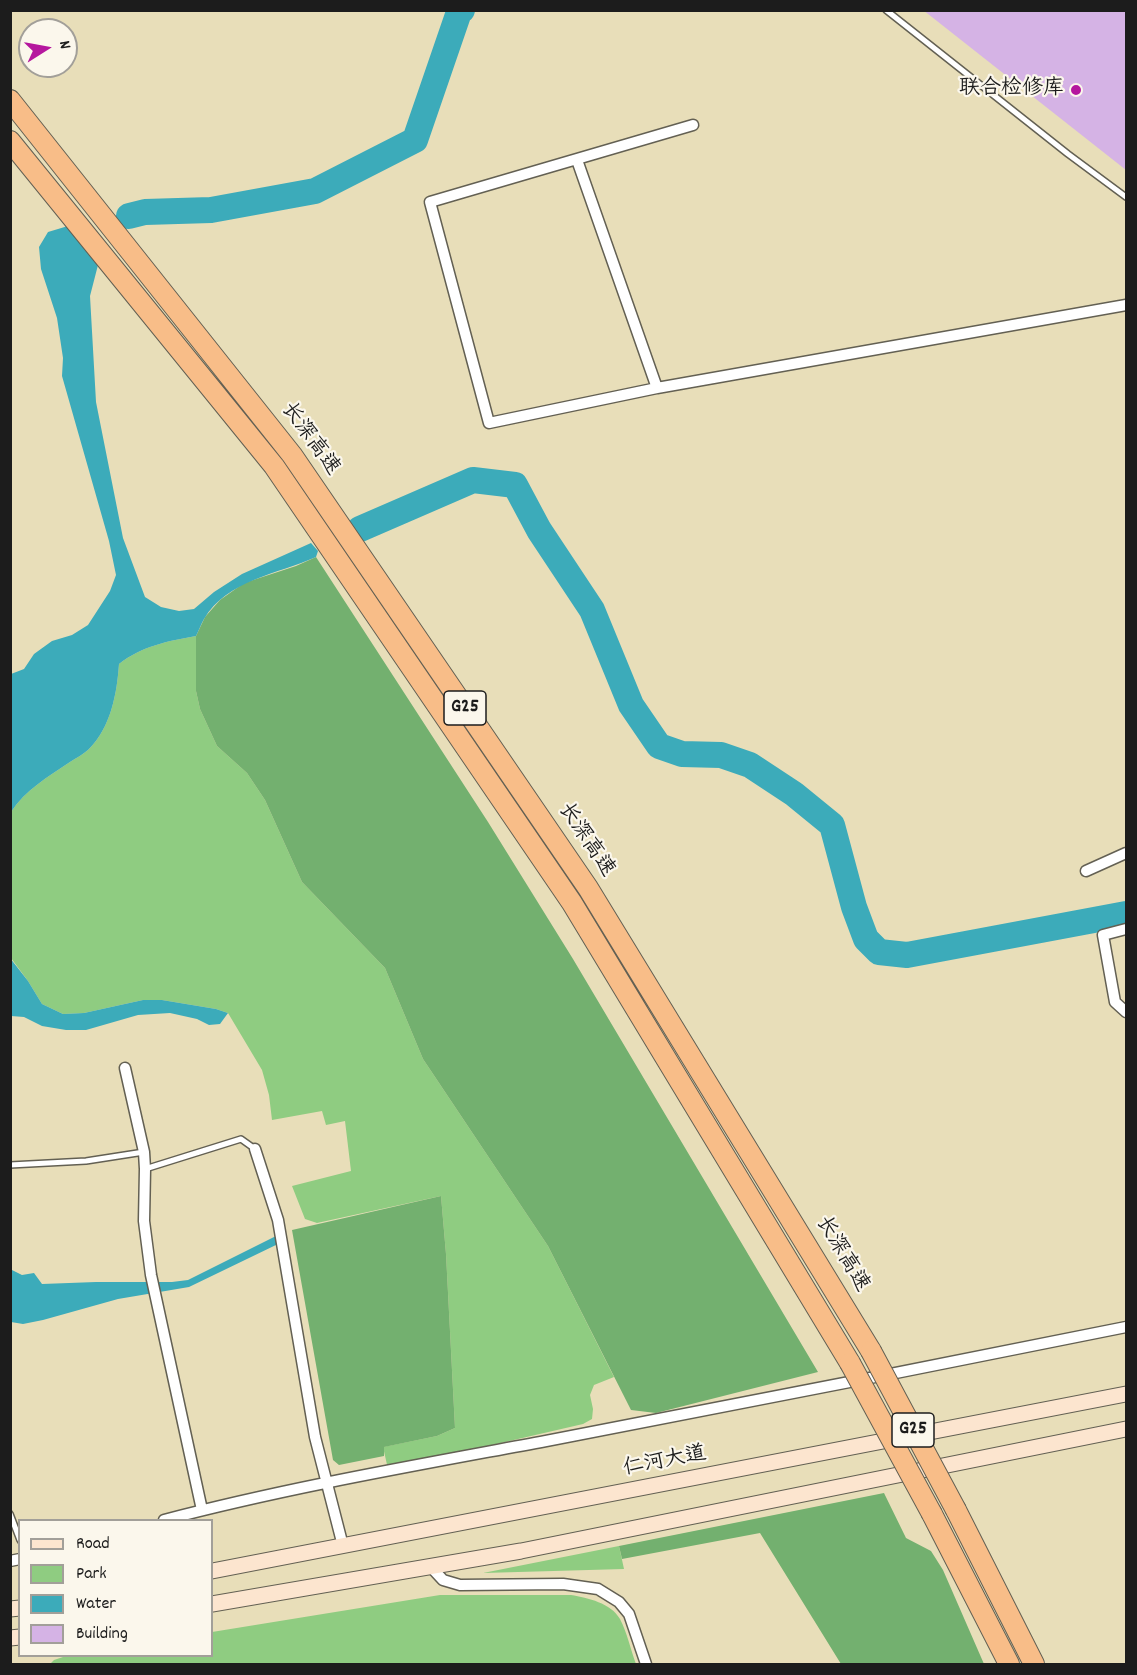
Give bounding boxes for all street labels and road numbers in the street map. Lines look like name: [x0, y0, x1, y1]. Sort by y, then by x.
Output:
street label: 长深高速: [274, 399, 344, 481]
road number: G25: [444, 691, 486, 725]
street label: 长深高速: [551, 799, 619, 883]
street label: 长深高速: [809, 1213, 873, 1297]
road number: G25: [892, 1413, 934, 1447]
street label: 仁河大道: [621, 1443, 709, 1483]

